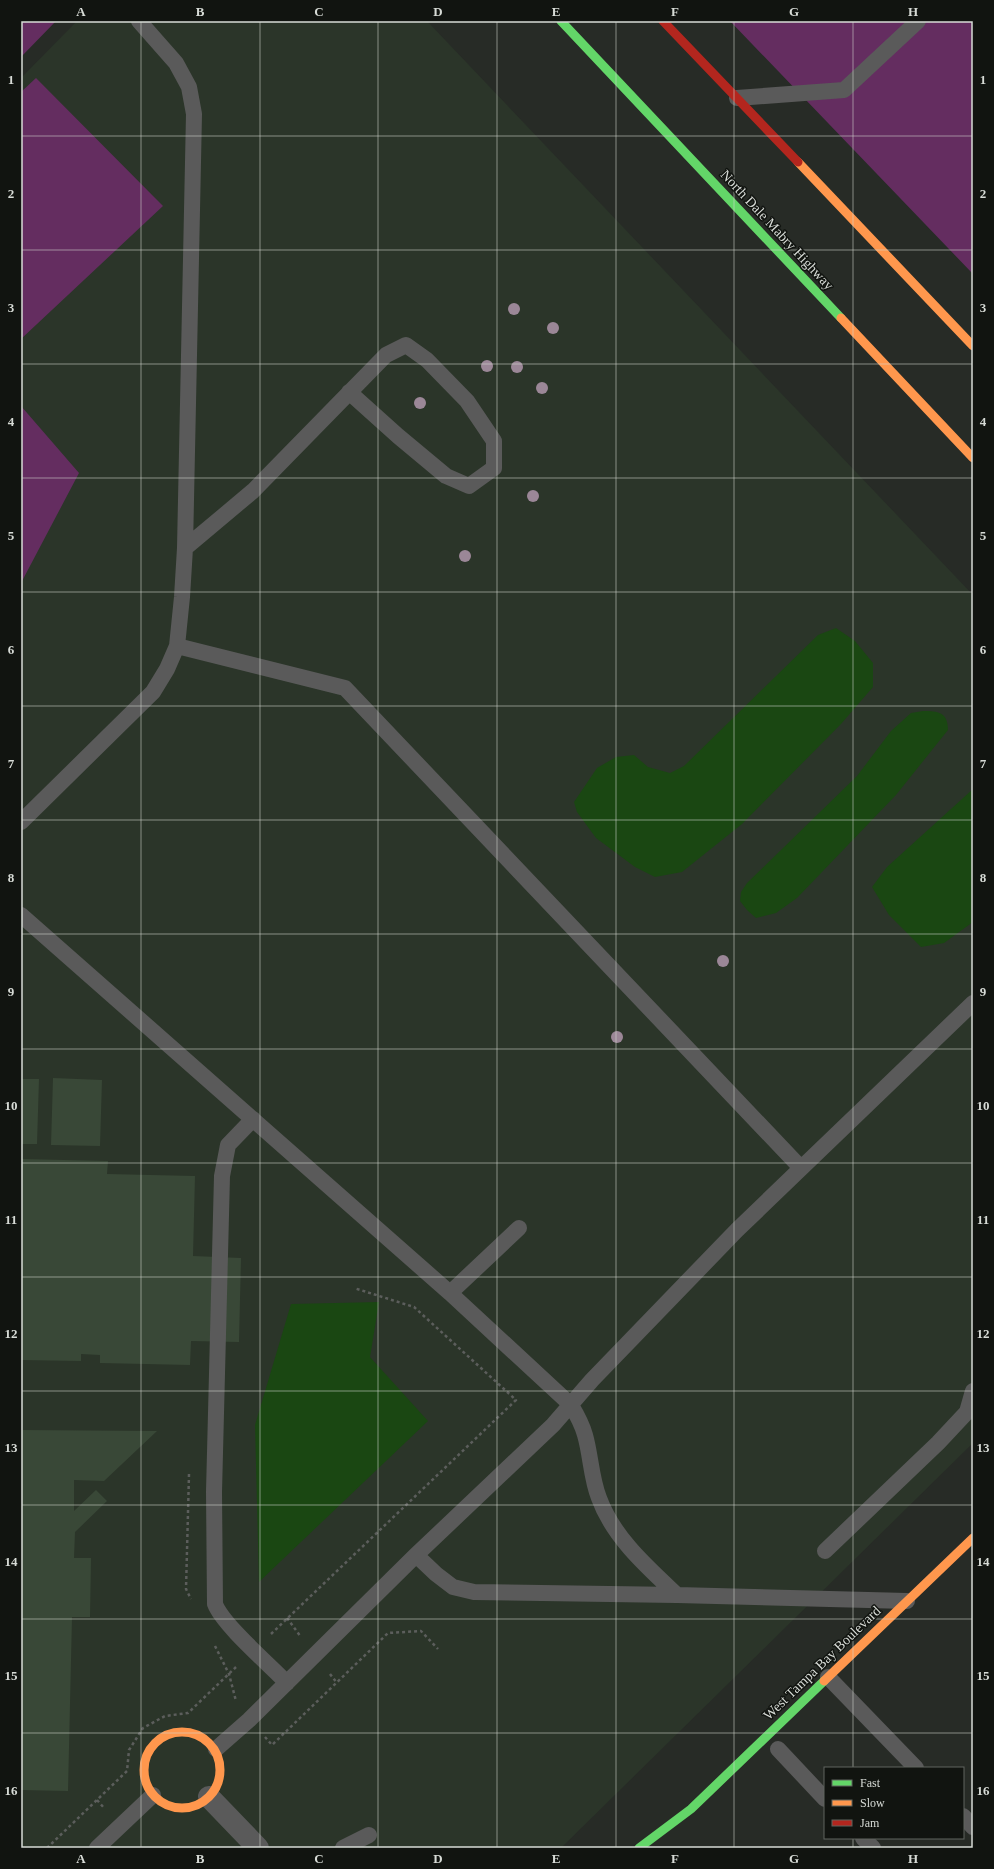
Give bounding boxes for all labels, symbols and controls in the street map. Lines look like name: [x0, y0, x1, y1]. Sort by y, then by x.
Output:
text: A: [76, 4, 86, 19]
text: B: [196, 4, 205, 19]
text: C: [314, 4, 324, 19]
text: D: [433, 4, 443, 19]
text: E: [552, 4, 560, 19]
text: F: [671, 4, 679, 19]
text: G: [789, 4, 799, 19]
text: H: [908, 4, 918, 19]
text: 1: [8, 72, 14, 87]
text: 1: [980, 72, 986, 87]
street label: North Dale Mabry Highway: [718, 167, 836, 293]
text: 2: [8, 186, 14, 201]
text: 2: [980, 186, 986, 201]
text: 3: [8, 300, 15, 315]
text: 3: [980, 300, 987, 315]
text: 4: [8, 414, 15, 429]
text: 4: [980, 414, 987, 429]
text: 5: [8, 528, 15, 543]
text: 5: [980, 528, 987, 543]
text: 6: [8, 642, 15, 657]
text: 6: [980, 642, 987, 657]
text: 7: [8, 756, 15, 771]
text: 7: [980, 756, 987, 771]
text: 8: [8, 870, 15, 885]
text: 8: [980, 870, 987, 885]
text: 9: [8, 984, 15, 999]
text: 9: [980, 984, 987, 999]
text: 10: [5, 1098, 18, 1113]
text: 10: [977, 1098, 990, 1113]
text: 11: [5, 1212, 17, 1227]
text: 11: [977, 1212, 989, 1227]
text: 12: [5, 1326, 18, 1341]
text: 12: [977, 1326, 990, 1341]
text: 13: [5, 1440, 18, 1455]
text: 13: [977, 1440, 990, 1455]
text: 14: [5, 1554, 18, 1569]
text: 14: [977, 1554, 990, 1569]
street label: West Tampa Bay Boulevard: [760, 1603, 884, 1723]
text: 15: [5, 1668, 18, 1683]
text: 15: [977, 1668, 990, 1683]
legend: [824, 1767, 964, 1839]
text: Fast: [860, 1776, 881, 1790]
text: 16: [5, 1783, 18, 1798]
text: 16: [977, 1783, 990, 1798]
text: Slow: [860, 1796, 885, 1810]
text: Jam: [860, 1816, 880, 1830]
text: A: [76, 1851, 86, 1866]
text: B: [196, 1851, 205, 1866]
text: C: [314, 1851, 324, 1866]
text: D: [433, 1851, 443, 1866]
text: E: [552, 1851, 560, 1866]
text: F: [671, 1851, 679, 1866]
text: G: [789, 1851, 799, 1866]
text: H: [908, 1851, 918, 1866]

